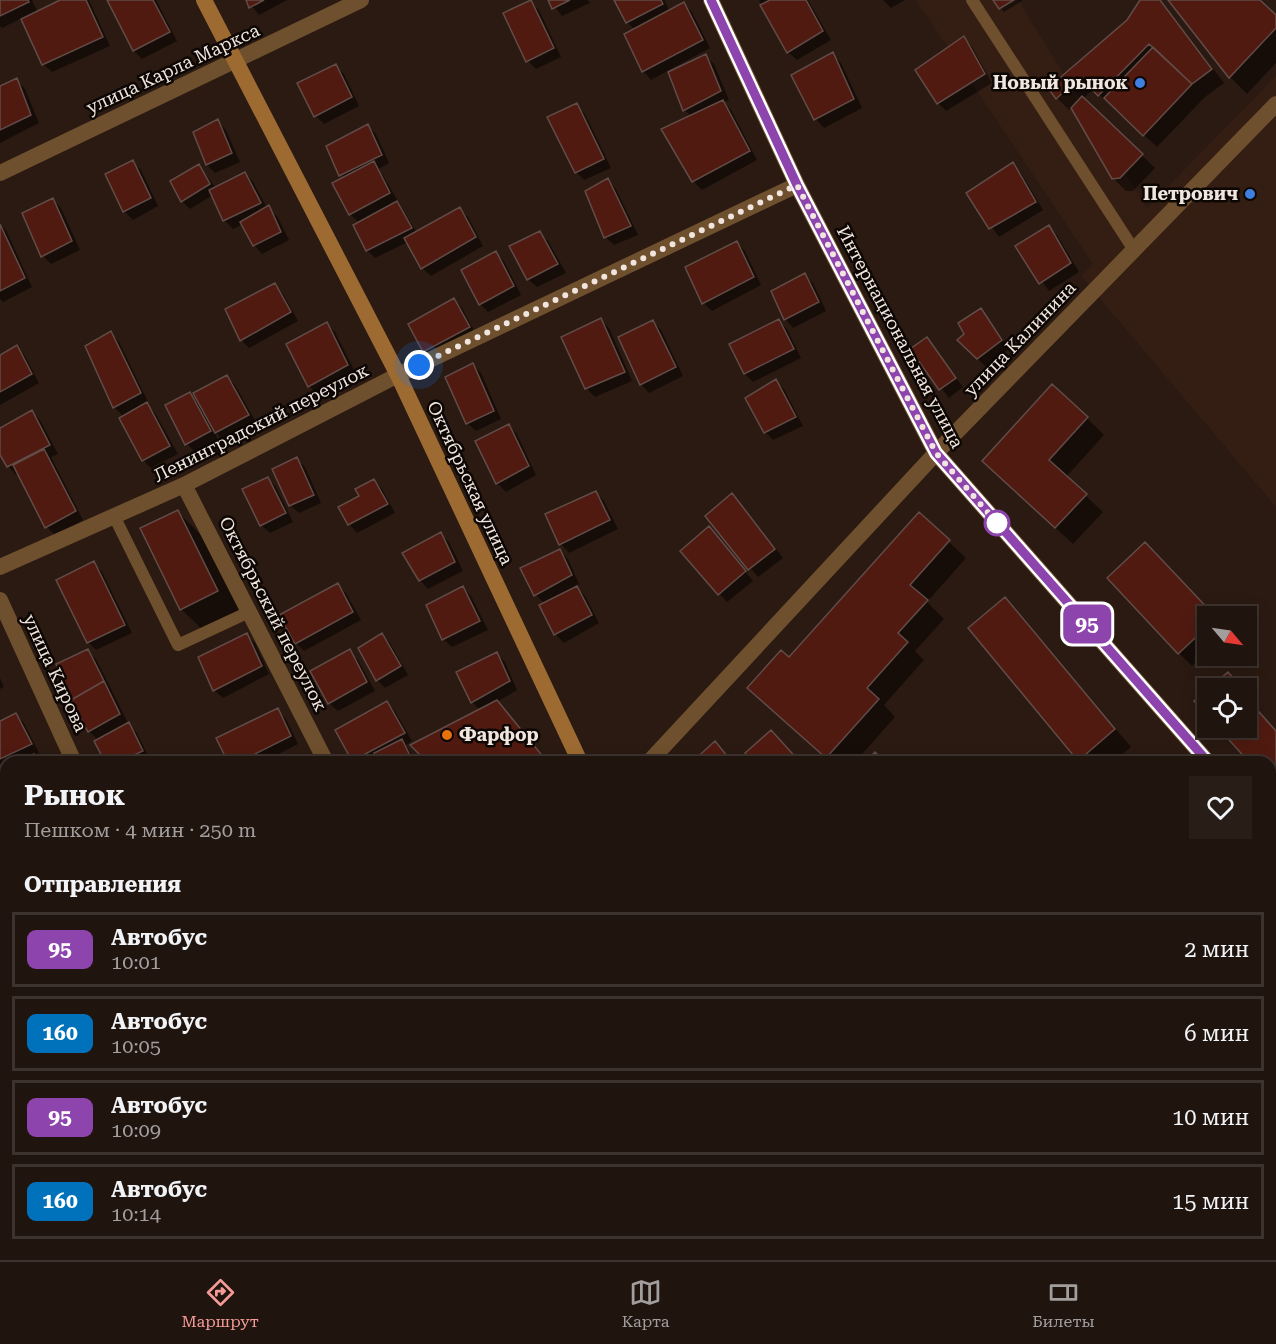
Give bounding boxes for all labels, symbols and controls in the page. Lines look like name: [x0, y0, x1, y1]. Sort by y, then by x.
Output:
street label: улица Карла Маркса: [83, 19, 263, 118]
place label: Новый рынок: [993, 72, 1129, 93]
marker: Новый рынок: [1133, 76, 1147, 90]
place label: Петрович: [1143, 183, 1238, 204]
marker: Петрович: [1243, 187, 1257, 201]
street label: Интернациональная улица: [833, 222, 968, 452]
street label: улица Калинина: [960, 277, 1080, 400]
your location: [404, 350, 434, 380]
street label: Ленинградский переулок: [150, 359, 372, 486]
street label: Октябрьская улица: [423, 397, 518, 568]
unlabelled marker: [984, 510, 1010, 536]
street label: Октябрьский переулок: [215, 513, 332, 714]
line badge: 95: [1060, 604, 1114, 644]
north arrow: [1197, 606, 1257, 666]
map controls: [1197, 606, 1257, 738]
street label: улица Кирова: [19, 611, 92, 735]
text: 95: [1075, 612, 1099, 636]
button: locate: [1197, 678, 1257, 738]
place label: Фарфор: [459, 724, 539, 745]
marker: Фарфор: [440, 728, 454, 742]
button: heart: [1189, 776, 1252, 839]
text: Рынок: [24, 779, 125, 812]
text: Пешком · 4 мин · 250 m: [24, 818, 256, 842]
text: Отправления: [24, 872, 181, 897]
text: Автобус: [111, 925, 207, 950]
text: 95: [48, 937, 72, 961]
text: 2 мин: [1184, 937, 1249, 962]
text: 10:01: [111, 950, 161, 974]
text: Автобус: [111, 1009, 207, 1034]
text: 160: [42, 1021, 78, 1045]
text: 6 мин: [1184, 1021, 1249, 1046]
text: 10:05: [111, 1034, 161, 1058]
text: Автобус: [111, 1093, 207, 1118]
text: 95: [48, 1105, 72, 1129]
text: 10 мин: [1172, 1105, 1249, 1130]
text: 10:09: [111, 1118, 161, 1142]
text: Автобус: [111, 1177, 207, 1202]
text: 160: [42, 1189, 78, 1213]
text: 15 мин: [1172, 1189, 1249, 1214]
text: 10:14: [111, 1202, 161, 1226]
tab: Маршрут: [181, 1276, 259, 1331]
tab: Карта: [622, 1276, 670, 1331]
tab: Билеты: [1032, 1276, 1095, 1331]

